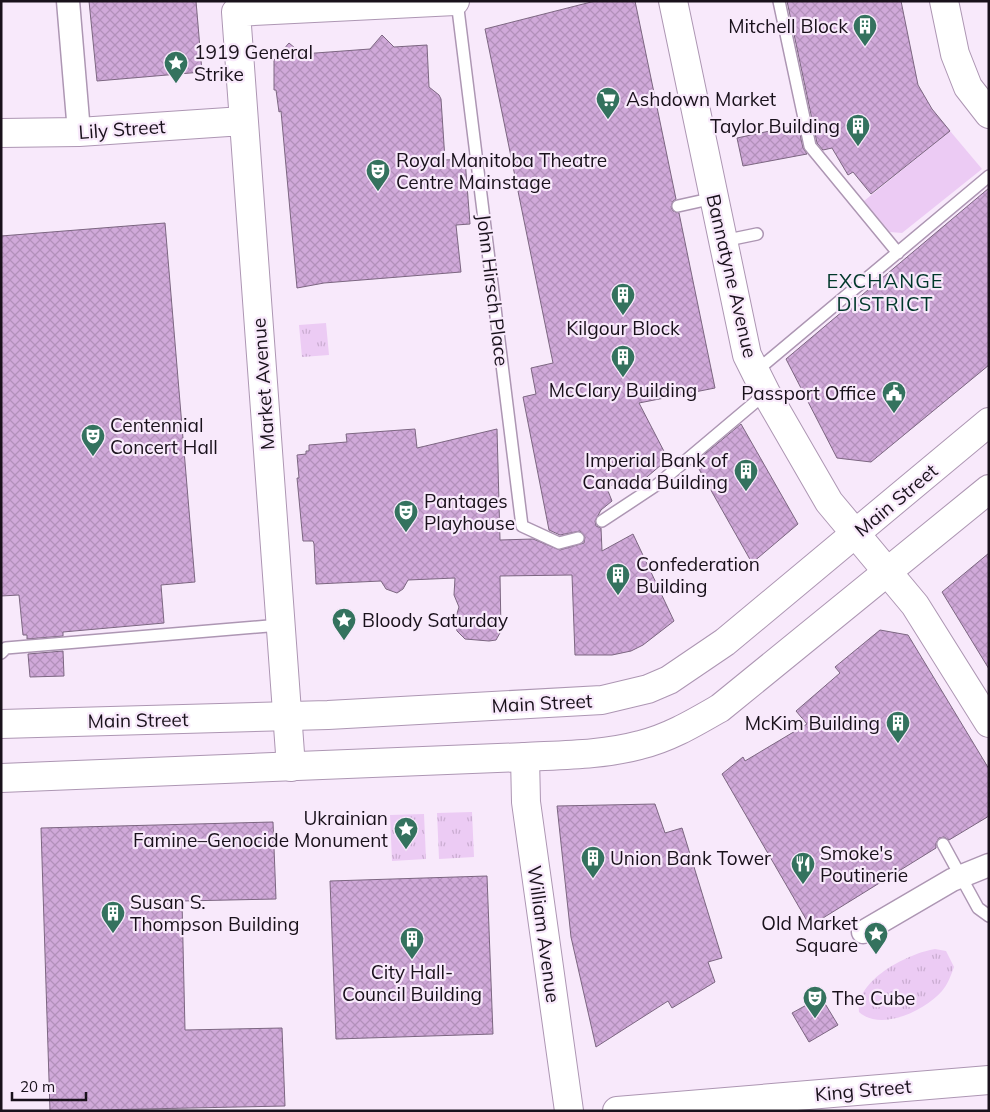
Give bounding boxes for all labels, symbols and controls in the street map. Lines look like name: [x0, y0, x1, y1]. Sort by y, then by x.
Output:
building icon: Mitchell Block: [852, 13, 878, 47]
place label: Mitchell Block: [728, 14, 848, 38]
place label: 1919 General Strike: [194, 40, 313, 86]
place icon: 1919 General Strike: [163, 50, 189, 84]
supermarket icon: Ashdown Market: [595, 86, 621, 120]
place label: Ashdown Market: [626, 87, 777, 111]
building icon: Taylor Building: [845, 113, 871, 147]
street label: Lily Street: [78, 114, 167, 144]
place label: Taylor Building: [710, 114, 840, 138]
place label: Royal Manitoba Theatre Centre Mainstage: [396, 148, 607, 194]
theatre icon: Royal Manitoba Theatre Centre Mainstage: [365, 158, 391, 192]
street label: Bannatyne Avenue: [701, 192, 763, 360]
street label: John Hirsch Place: [472, 213, 514, 367]
district label: EXCHANGE DISTRICT: [826, 268, 944, 316]
building icon: Kilgour Block: [610, 282, 636, 316]
place label: Kilgour Block: [566, 316, 680, 340]
street label: Market Avenue: [246, 317, 280, 451]
building icon: McClary Building: [610, 344, 636, 378]
place label: McClary Building: [549, 378, 697, 402]
public building icon: Passport Office: [881, 380, 907, 414]
place label: Passport Office: [741, 381, 876, 405]
place label: Centennial Concert Hall: [110, 413, 218, 459]
theatre icon: Centennial Concert Hall: [80, 423, 106, 457]
place label: Imperial Bank of Canada Building: [582, 448, 729, 494]
building icon: Imperial Bank of Canada Building: [733, 458, 759, 492]
street label: Main Street: [850, 458, 943, 542]
place label: Pantages Playhouse: [424, 489, 515, 535]
theatre icon: Pantages Playhouse: [393, 499, 419, 533]
place label: Confederation Building: [636, 552, 760, 598]
building icon: Confederation Building: [605, 562, 631, 596]
place icon: Bloody Saturday: [331, 607, 357, 641]
place label: Bloody Saturday: [362, 608, 508, 632]
street label: Main Street: [491, 688, 593, 718]
street label: Main Street: [87, 707, 189, 733]
building icon: McKim Building: [885, 710, 911, 744]
place label: McKim Building: [745, 711, 880, 735]
place label: Ukrainian Famine–Genocide Monument: [133, 806, 388, 852]
place icon: Ukrainian Famine–Genocide Monument: [393, 816, 419, 850]
place label: Smoke's Poutinerie: [820, 841, 908, 887]
building icon: Union Bank Tower: [580, 845, 606, 879]
place label: Union Bank Tower: [610, 846, 771, 870]
restaurant icon: Smoke's Poutinerie: [790, 851, 816, 885]
street label: William Avenue: [522, 864, 566, 1004]
place label: Susan S. Thompson Building: [130, 890, 299, 936]
building icon: Susan S. Thompson Building: [100, 900, 126, 934]
place label: Old Market Square: [761, 911, 858, 957]
place icon: Old Market Square: [863, 921, 889, 955]
building icon: City Hall- Council Building: [399, 926, 425, 960]
place label: City Hall- Council Building: [342, 960, 482, 1006]
theatre icon: The Cube: [802, 985, 828, 1019]
place label: The Cube: [832, 986, 915, 1010]
scale bar: [12, 1070, 86, 1102]
street label: King Street: [814, 1074, 913, 1106]
text: 20 m: [20, 1077, 55, 1096]

